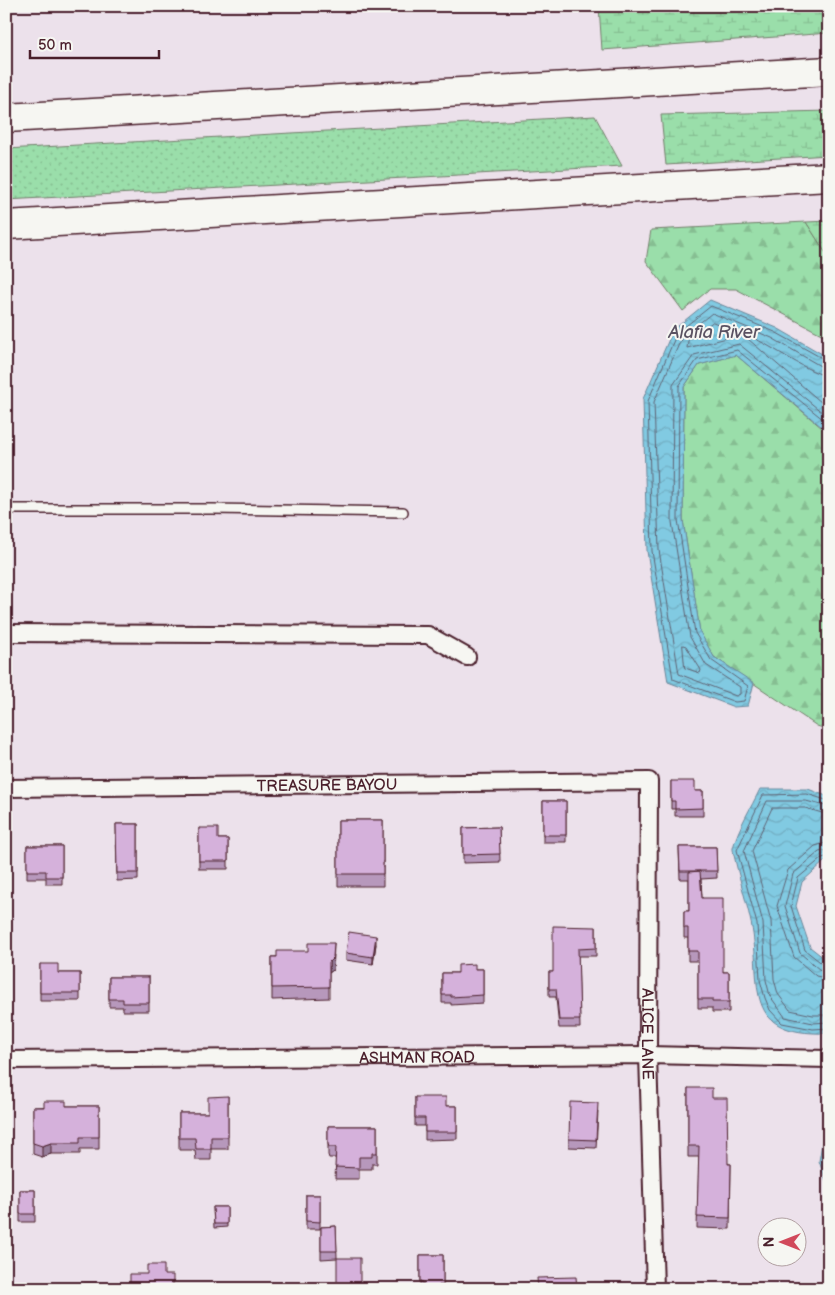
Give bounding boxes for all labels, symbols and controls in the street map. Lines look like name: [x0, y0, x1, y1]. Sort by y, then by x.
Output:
scale bar: [30, 28, 159, 60]
text: 50 m: [38, 36, 72, 55]
water label: Alafia River: [668, 322, 761, 343]
street label: TREASURE BAYOU: [257, 776, 397, 796]
street label: ALICE LANE: [637, 988, 657, 1080]
street label: ASHMAN ROAD: [359, 1048, 475, 1068]
north arrow: [758, 1218, 808, 1268]
text: N: [761, 1237, 778, 1247]

